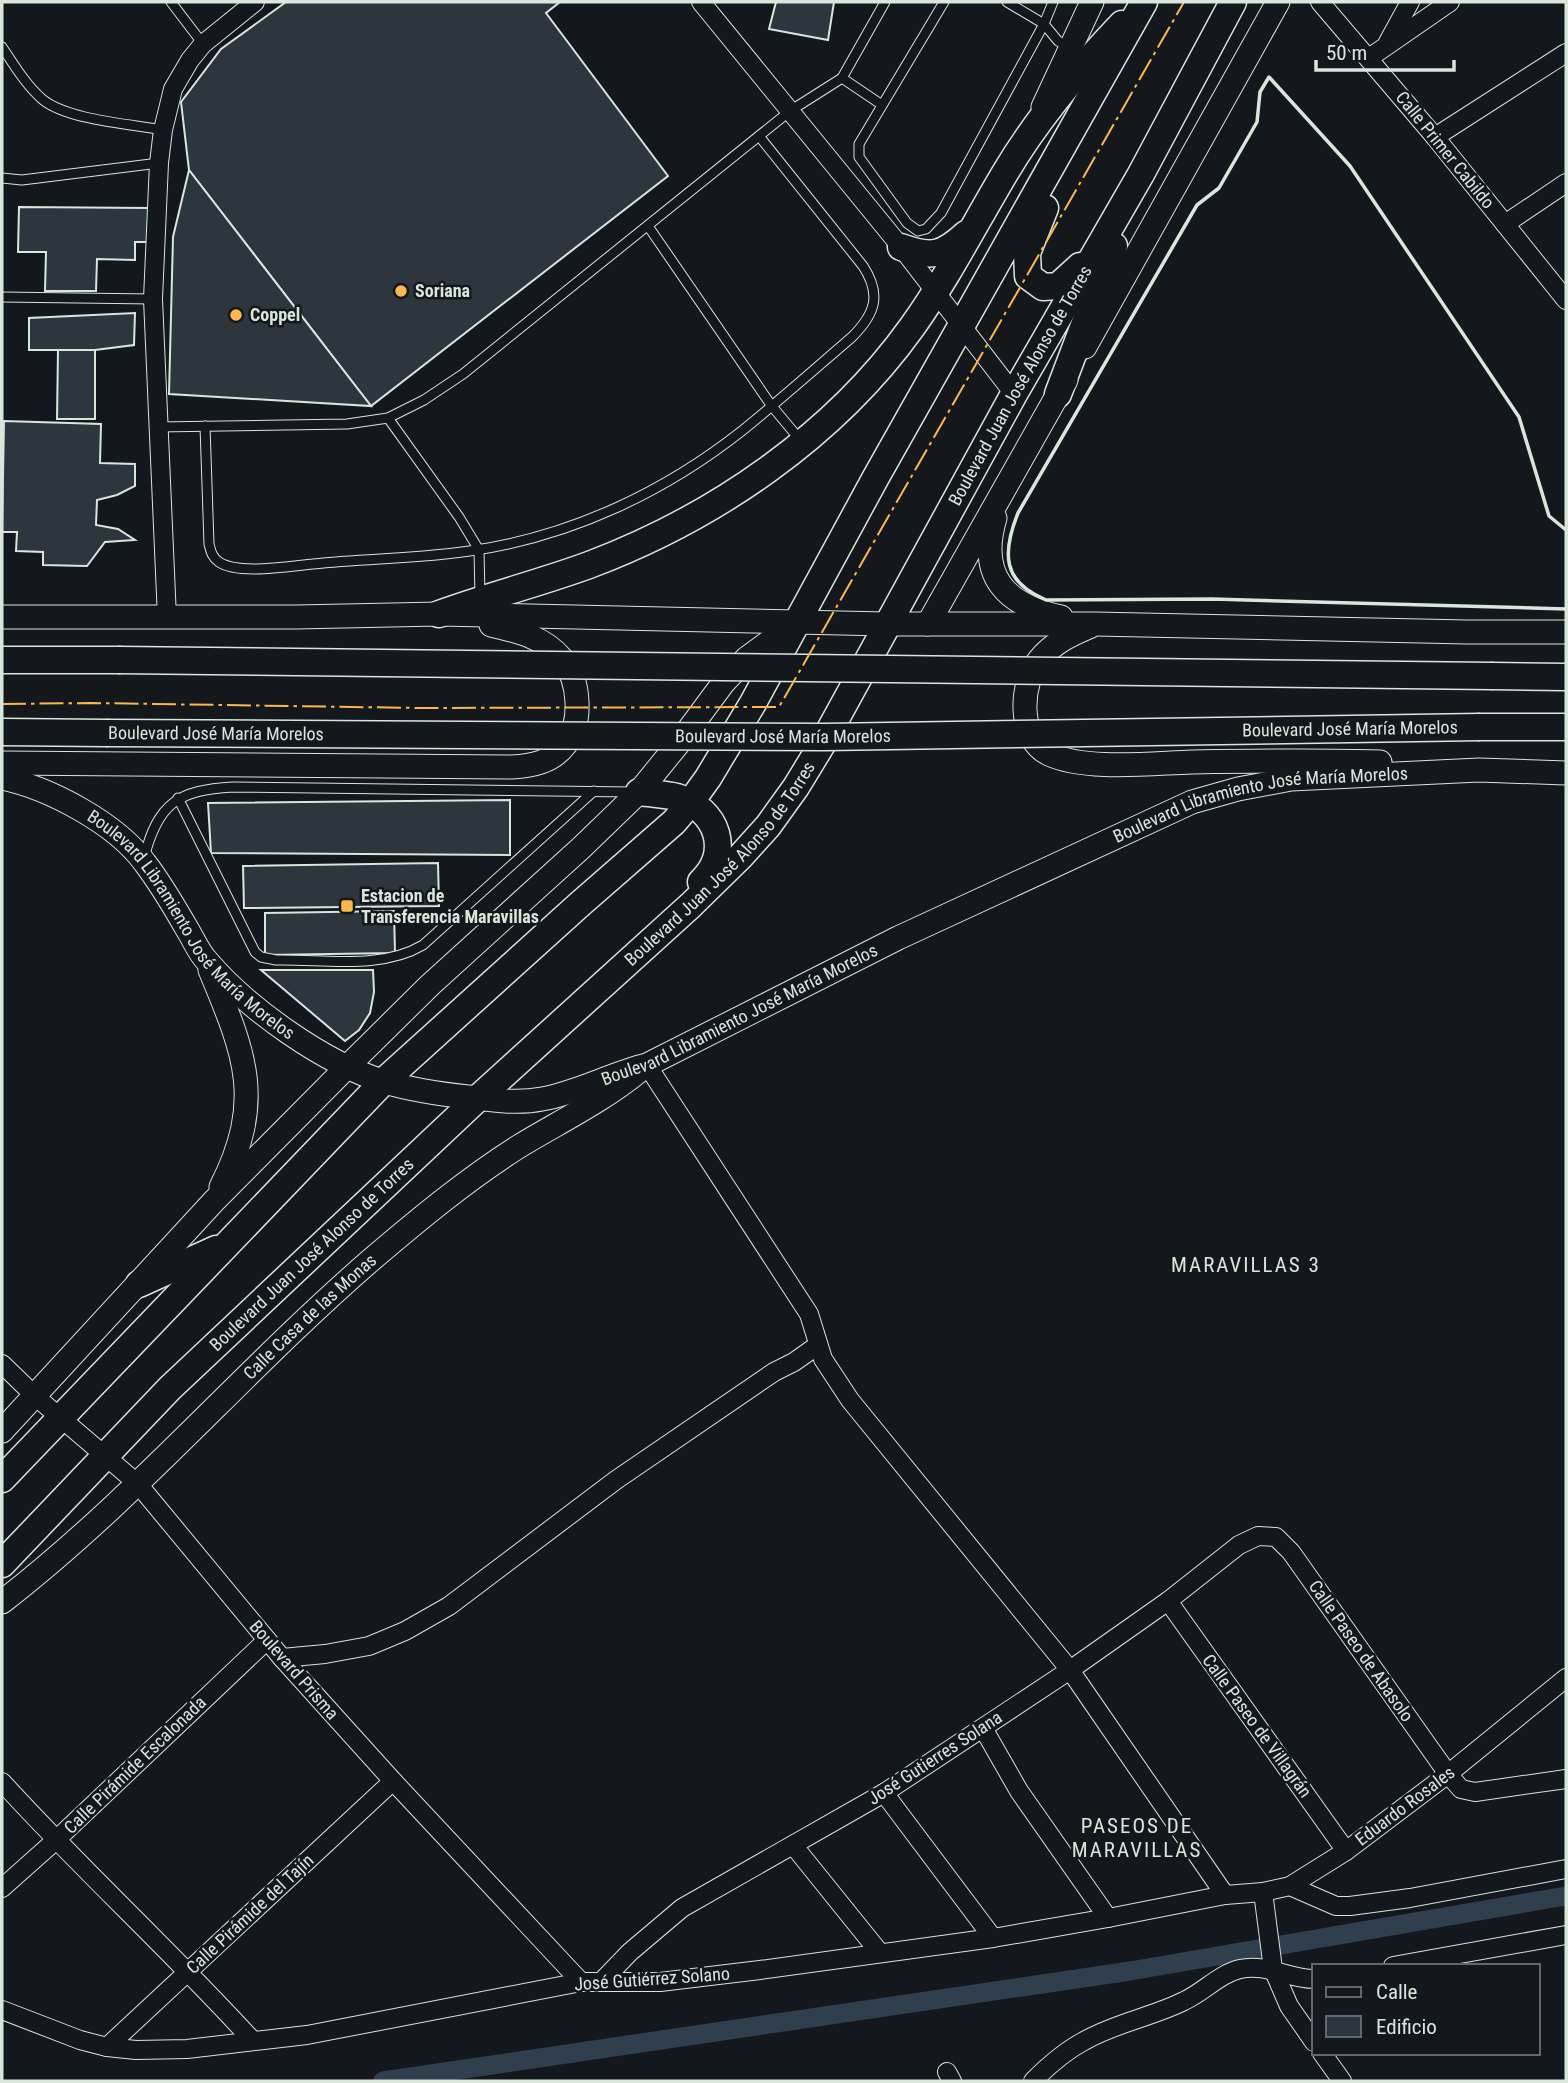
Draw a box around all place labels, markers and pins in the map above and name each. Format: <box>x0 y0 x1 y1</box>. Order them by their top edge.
place label: Soriana <box>415 280 470 301</box>
marker: Soriana <box>393 283 409 299</box>
place label: Coppel <box>250 304 300 325</box>
marker: Coppel <box>228 307 244 323</box>
place label: Estacion de Transferencia Maravillas <box>361 885 539 927</box>
marker: Estacion de Transferencia Maravillas <box>339 898 355 914</box>

